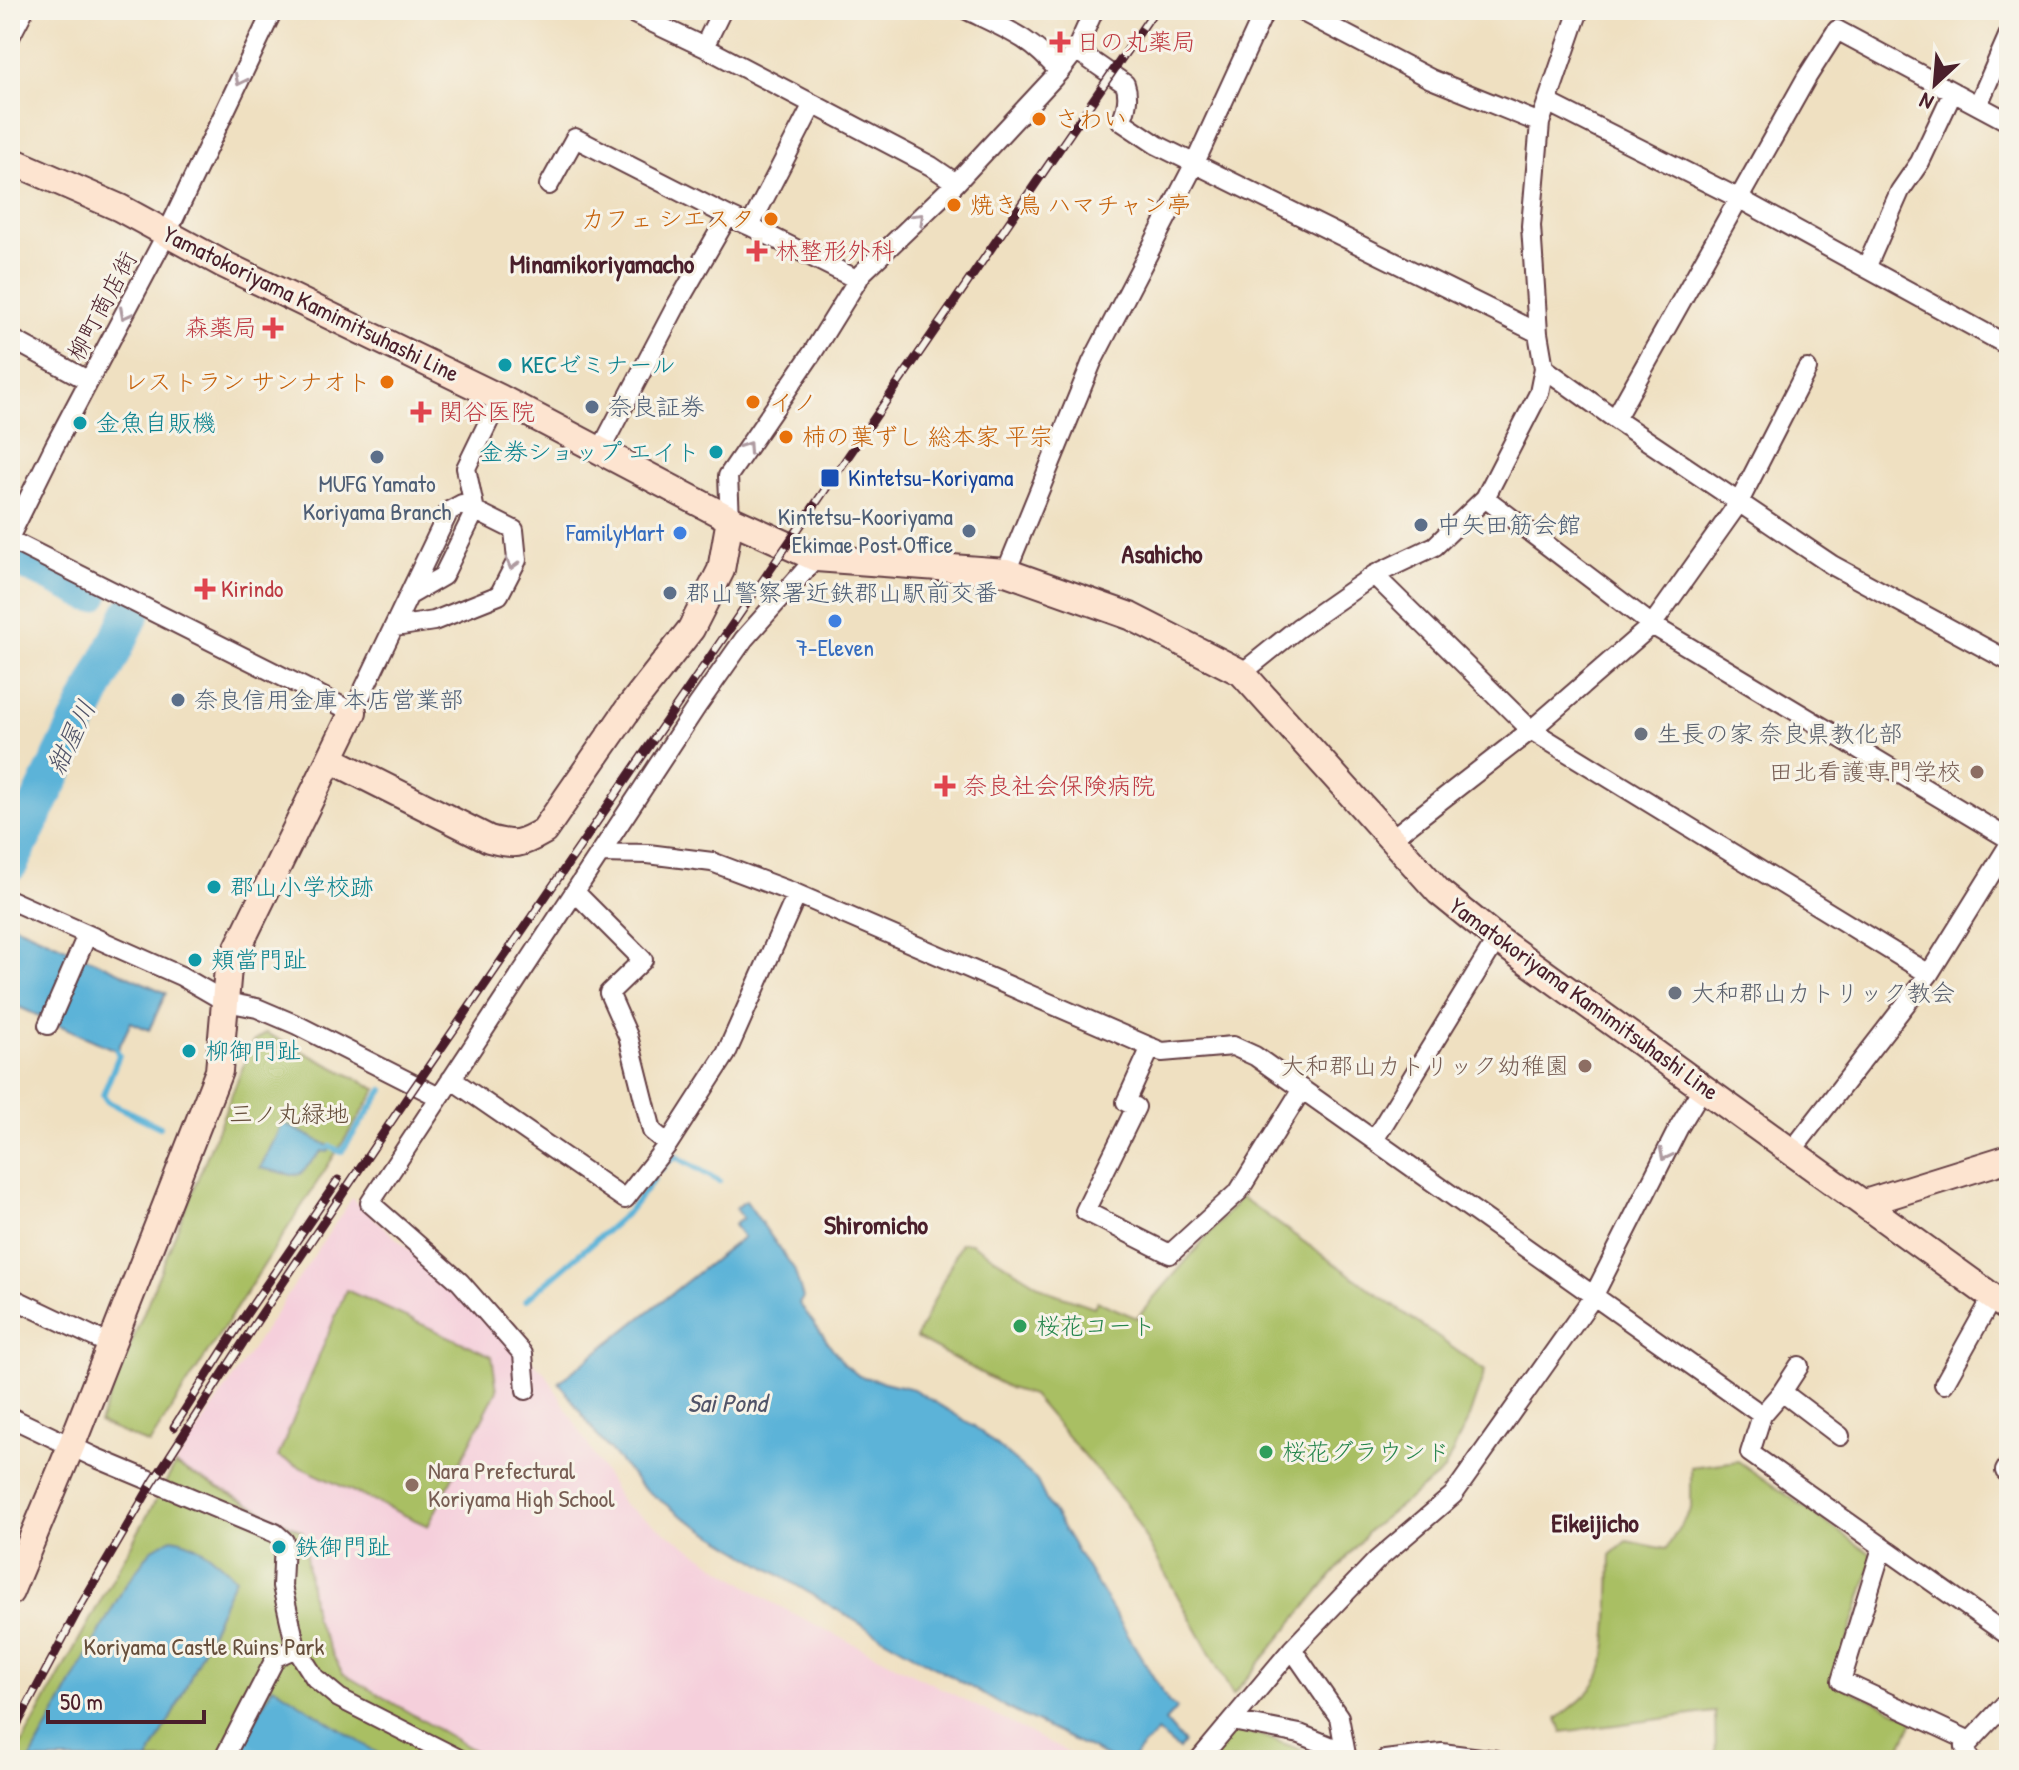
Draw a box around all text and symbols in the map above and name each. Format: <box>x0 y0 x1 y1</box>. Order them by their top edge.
place label: 日の丸薬局 <box>1076 25 1196 57</box>
marker: 日の丸薬局 <box>1051 33 1069 51</box>
north arrow <box>1895 44 1975 124</box>
one-way arrow <box>234 72 250 87</box>
text: N <box>1914 86 1938 118</box>
place label: さわい <box>1055 102 1127 134</box>
marker: さわい <box>1030 110 1048 128</box>
place label: 焼き鳥 ハマチャン亭 <box>970 188 1191 220</box>
marker: 焼き鳥 ハマチャン亭 <box>945 196 963 214</box>
place label: カフェ シエスタ <box>581 202 755 234</box>
marker: カフェ シエスタ <box>762 210 780 228</box>
one-way arrow <box>910 213 924 227</box>
street label: Yamatokoriyama Kamimitsuhashi Line <box>158 217 465 389</box>
place label: 林整形外科 <box>775 234 895 266</box>
marker: 林整形外科 <box>746 240 768 262</box>
street label: 柳町商店街 <box>59 245 143 366</box>
district label: Minamikoriyamacho <box>510 246 695 282</box>
one-way arrow <box>119 305 134 320</box>
place label: 森薬局 <box>185 311 257 343</box>
marker: 森薬局 <box>264 319 282 337</box>
place label: KECゼミナール <box>521 348 675 380</box>
marker: KECゼミナール <box>496 356 514 374</box>
place label: レストラン サンナオト <box>124 365 371 397</box>
marker: レストラン サンナオト <box>378 373 396 391</box>
place label: イノ <box>769 385 817 417</box>
place label: 奈良証券 <box>608 390 704 422</box>
marker: イノ <box>744 393 762 411</box>
place label: 関谷医院 <box>439 395 535 427</box>
marker: 奈良証券 <box>583 398 601 416</box>
marker: 関谷医院 <box>410 401 432 423</box>
place label: 金魚自販機 <box>96 406 216 438</box>
marker: 金魚自販機 <box>71 414 89 432</box>
place label: 柿の葉ずし 総本家 平宗 <box>802 420 1053 452</box>
marker: 柿の葉ずし 総本家 平宗 <box>777 428 795 446</box>
place label: 金券ショップ エイト <box>479 435 700 467</box>
one-way arrow <box>738 442 753 456</box>
marker: 金券ショップ エイト <box>707 443 725 461</box>
marker: MUFG Yamato Koriyama Branch <box>368 448 386 466</box>
place label: Kintetsu-Koriyama <box>848 461 1014 493</box>
place label: MUFG Yamato Koriyama Branch <box>303 467 451 527</box>
marker: Kintetsu-Koriyama <box>819 467 841 489</box>
place label: Kintetsu-Kooriyama Ekimae Post Office <box>778 500 953 560</box>
place label: 中矢田筋会館 <box>1437 508 1581 540</box>
place label: FamilyMart <box>565 516 665 548</box>
marker: 中矢田筋会館 <box>1412 516 1430 534</box>
marker: Kintetsu-Kooriyama Ekimae Post Office <box>960 522 978 540</box>
marker: FamilyMart <box>671 524 689 542</box>
district label: Asahicho <box>1121 536 1203 571</box>
one-way arrow <box>505 557 521 570</box>
place label: Kirindo <box>221 572 284 604</box>
place label: 郡山警察署近鉄郡山駅前交番 <box>686 576 998 608</box>
marker: Kirindo <box>196 580 214 598</box>
marker: 郡山警察署近鉄郡山駅前交番 <box>661 584 679 602</box>
marker: 7-Eleven <box>826 612 844 630</box>
place label: 7-Eleven <box>796 631 874 663</box>
place label: 奈良信用金庫 本店営業部 <box>194 683 464 715</box>
marker: 奈良信用金庫 本店営業部 <box>169 691 187 709</box>
water label: 紺屋川 <box>38 694 103 780</box>
place label: 生長の家 奈良県教化部 <box>1657 717 1903 749</box>
marker: 生長の家 奈良県教化部 <box>1632 725 1650 743</box>
place label: 田北看護専門学校 <box>1769 755 1961 787</box>
marker: 田北看護専門学校 <box>1968 763 1986 781</box>
place label: 奈良社会保険病院 <box>963 769 1155 801</box>
marker: 奈良社会保険病院 <box>934 775 956 797</box>
place label: 郡山小学校跡 <box>230 870 374 902</box>
marker: 郡山小学校跡 <box>205 878 223 896</box>
street label: Yamatokoriyama Kamimitsuhashi Line <box>1443 890 1726 1107</box>
place label: 頬當門趾 <box>211 943 307 975</box>
marker: 頬當門趾 <box>186 951 204 969</box>
place label: 大和郡山カトリック教会 <box>1691 976 1955 1008</box>
marker: 大和郡山カトリック教会 <box>1666 984 1684 1002</box>
place label: 柳御門趾 <box>205 1034 301 1066</box>
marker: 柳御門趾 <box>180 1042 198 1060</box>
place label: 大和郡山カトリック幼稚園 <box>1281 1049 1569 1081</box>
marker: 大和郡山カトリック幼稚園 <box>1576 1057 1594 1075</box>
park label: 三ノ丸緑地 <box>229 1097 349 1129</box>
one-way arrow <box>1659 1146 1675 1161</box>
district label: Shiromicho <box>824 1207 929 1242</box>
place label: 桜花コート <box>1036 1309 1156 1341</box>
marker: 桜花コート <box>1011 1317 1029 1335</box>
water label: Sai Pond <box>688 1385 770 1420</box>
place label: 桜花グラウンド <box>1282 1435 1450 1467</box>
marker: 桜花グラウンド <box>1257 1443 1275 1461</box>
place label: Nara Prefectural Koriyama High School <box>428 1454 615 1514</box>
marker: Nara Prefectural Koriyama High School <box>403 1476 421 1494</box>
district label: Eikeijicho <box>1551 1505 1639 1540</box>
place label: 鉄御門趾 <box>295 1530 391 1562</box>
marker: 鉄御門趾 <box>270 1538 288 1556</box>
park label: Koriyama Castle Ruins Park <box>84 1630 324 1662</box>
scale bar <box>48 1674 204 1724</box>
text: 50 m <box>60 1685 103 1717</box>

